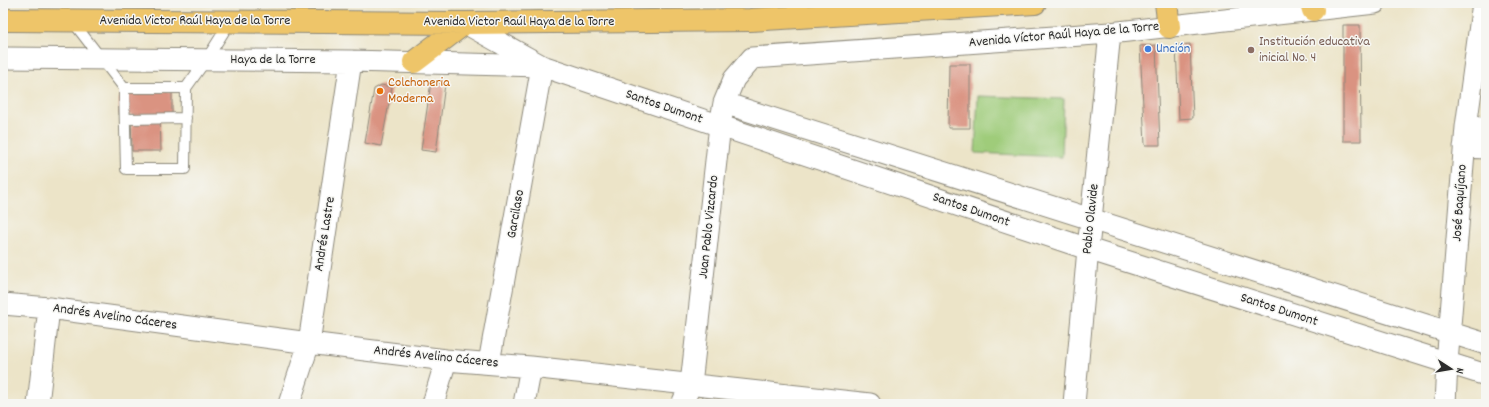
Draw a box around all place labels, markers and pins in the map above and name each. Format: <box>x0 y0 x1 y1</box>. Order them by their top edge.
place label: Institución educativa inicial No. 4 <box>1259 32 1370 68</box>
place label: Unción <box>1156 39 1190 59</box>
marker: Unción <box>1143 44 1153 54</box>
marker: Institución educativa inicial No. 4 <box>1246 45 1256 55</box>
place label: Colchoneria Moderna <box>388 73 450 109</box>
marker: Colchoneria Moderna <box>375 86 385 96</box>

